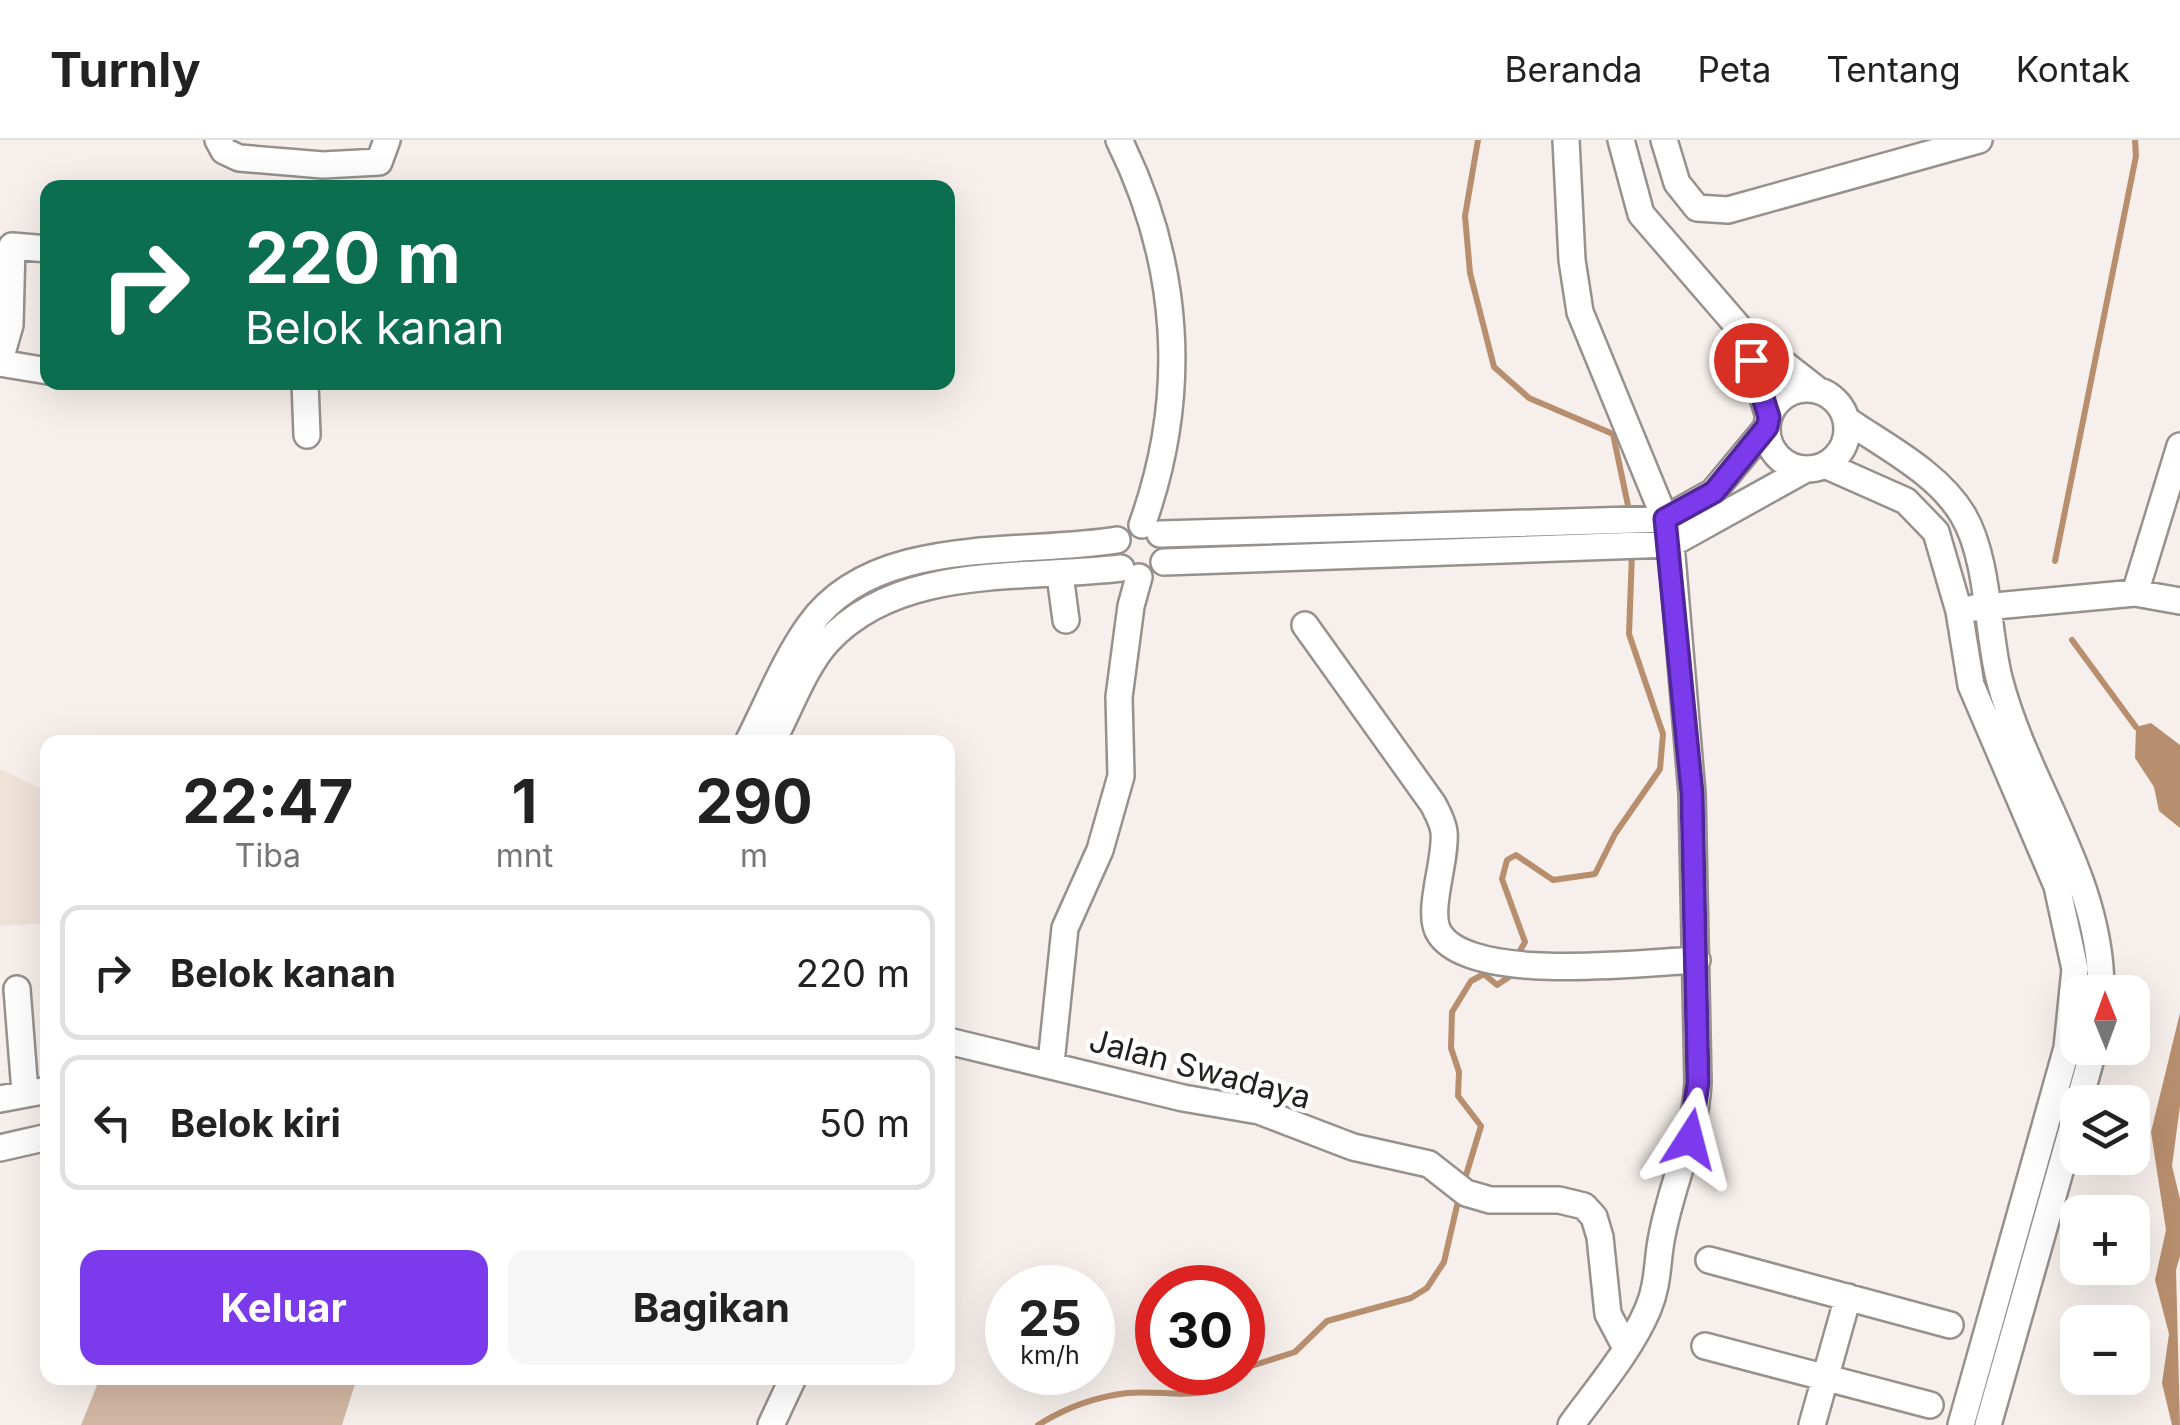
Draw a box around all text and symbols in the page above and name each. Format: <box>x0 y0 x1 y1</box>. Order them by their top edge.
text: Turnly <box>50 40 201 99</box>
text: Beranda <box>1505 48 1642 90</box>
text: Peta <box>1697 48 1771 90</box>
text: Tentang <box>1826 48 1961 90</box>
text: Kontak <box>2016 48 2130 90</box>
text: 220 m <box>245 215 461 300</box>
icon: right <box>80 220 210 350</box>
text: Belok kanan <box>245 300 504 355</box>
pin <box>1709 318 1794 403</box>
icon: arrive <box>1724 333 1779 388</box>
text: 22:47 <box>182 765 353 837</box>
text: 1 <box>511 765 537 837</box>
text: 290 <box>695 765 813 837</box>
text: Tiba <box>235 836 301 875</box>
text: mnt <box>496 836 553 875</box>
text: m <box>740 836 768 875</box>
icon: right <box>85 945 140 1000</box>
text: Belok kanan <box>170 950 396 996</box>
text: 220 m <box>796 950 910 996</box>
north arrow <box>2060 975 2150 1065</box>
map controls <box>2060 975 2150 1395</box>
street label: Jalan Swadaya <box>1085 1020 1315 1117</box>
button: layers <box>2060 1085 2150 1175</box>
position arrow <box>1638 1087 1742 1191</box>
icon: left <box>85 1095 140 1150</box>
text: Belok kiri <box>170 1100 341 1146</box>
text: 50 m <box>819 1100 910 1146</box>
button: + <box>2060 1195 2150 1285</box>
button: Keluar <box>80 1250 488 1365</box>
button: Bagikan <box>508 1250 915 1365</box>
speed limit sign: 30 <box>1135 1265 1265 1395</box>
text: 25 <box>1018 1288 1082 1348</box>
button: − <box>2060 1305 2150 1395</box>
text: km/h <box>1020 1340 1080 1370</box>

